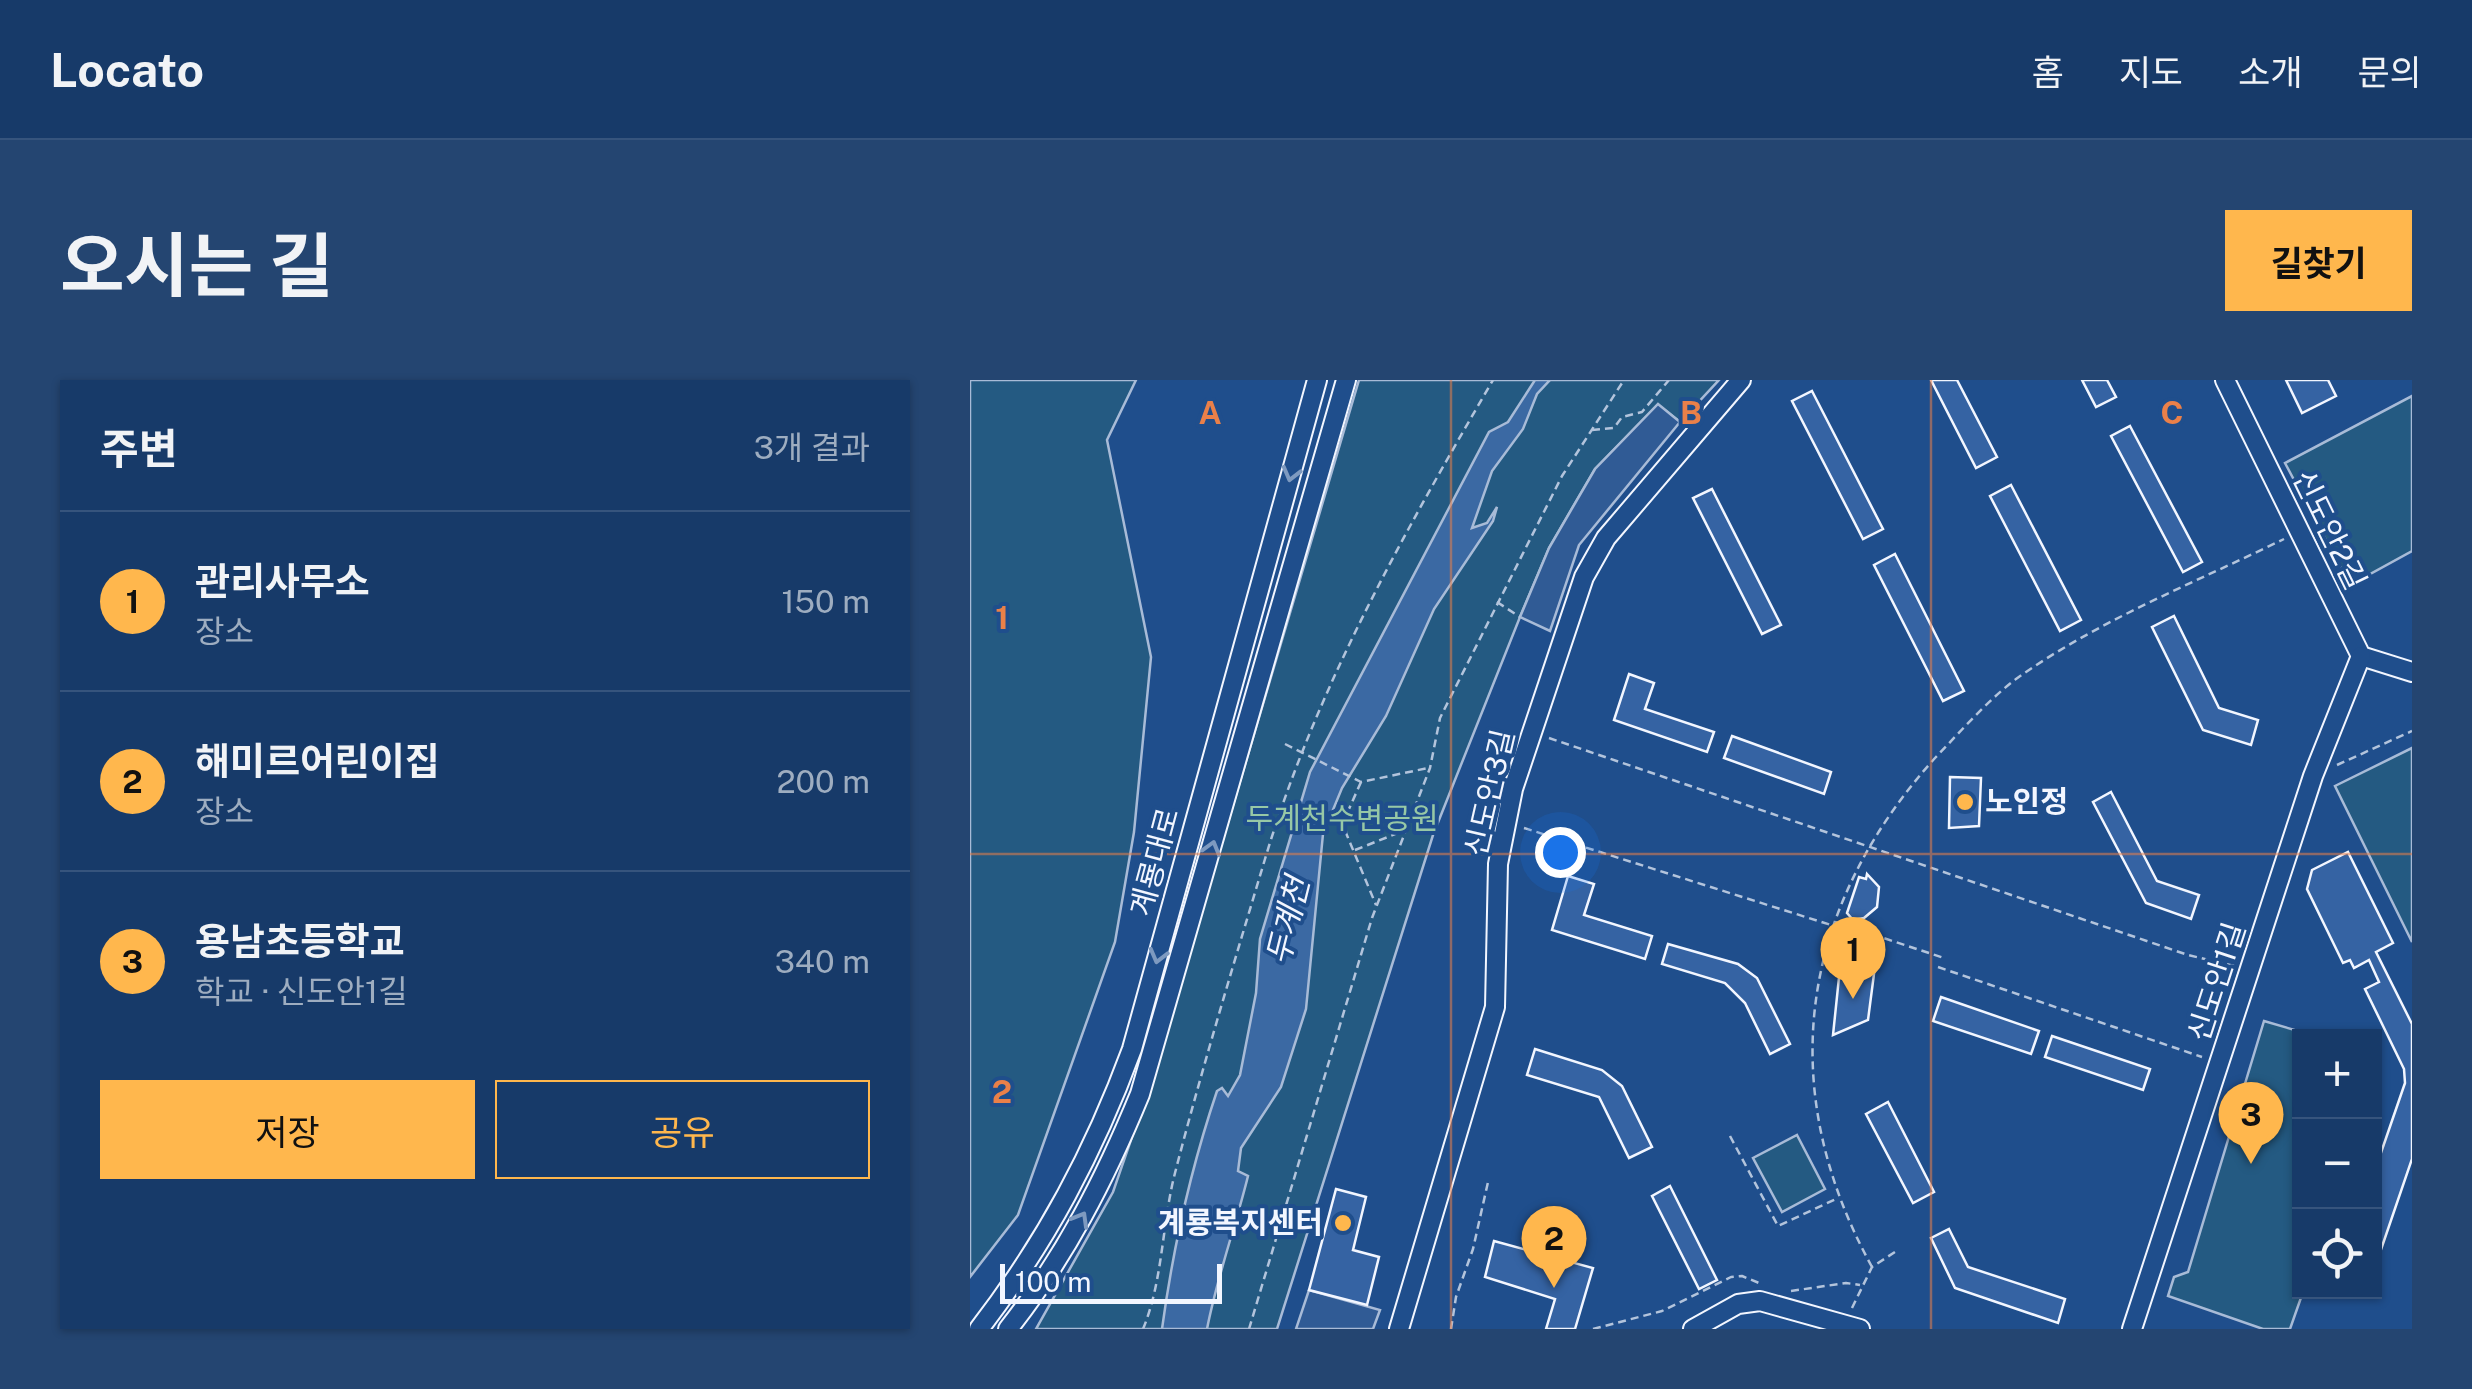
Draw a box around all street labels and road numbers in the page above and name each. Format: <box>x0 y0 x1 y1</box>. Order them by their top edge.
street label: 신도안2길 <box>2286 464 2374 595</box>
street label: 신도안3길 <box>1457 726 1521 860</box>
street label: 계룡대로 <box>1122 804 1186 920</box>
street label: 신도안1길 <box>2180 918 2252 1046</box>

